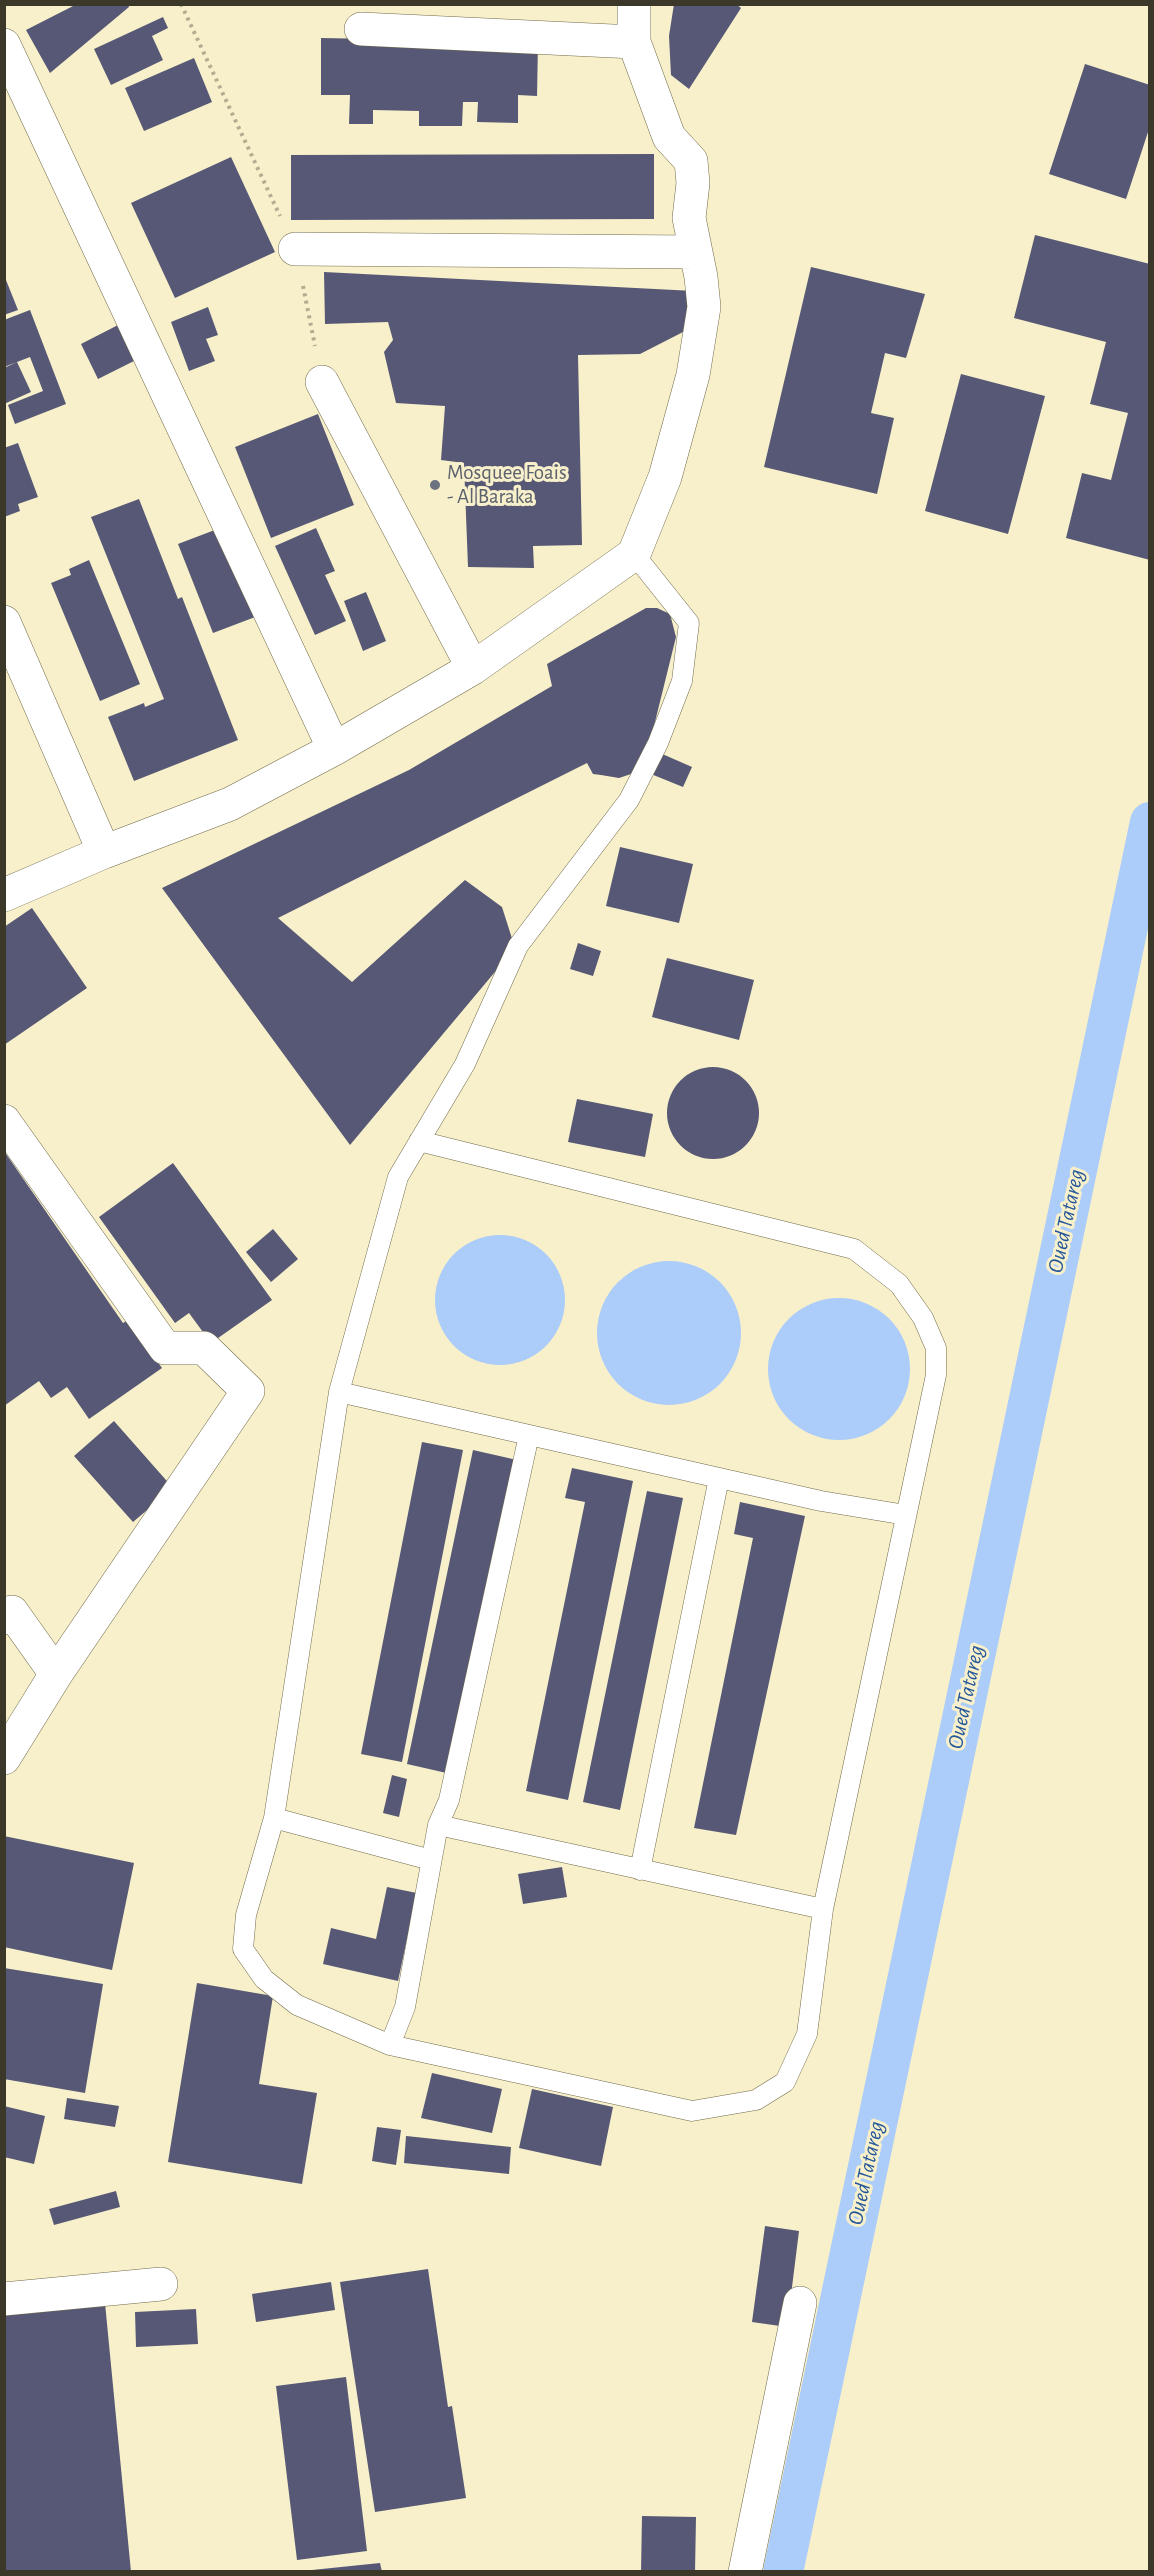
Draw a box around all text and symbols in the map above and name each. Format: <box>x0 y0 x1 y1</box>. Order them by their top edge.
place label: Mosquee Foais - Al Baraka <box>447 460 567 510</box>
marker: Mosquee Foais - Al Baraka <box>428 478 442 492</box>
water label: Oued Tatareg <box>1042 1167 1090 1275</box>
water label: Oued Tatareg <box>942 1643 990 1751</box>
water label: Oued Tatareg <box>842 2119 890 2227</box>

